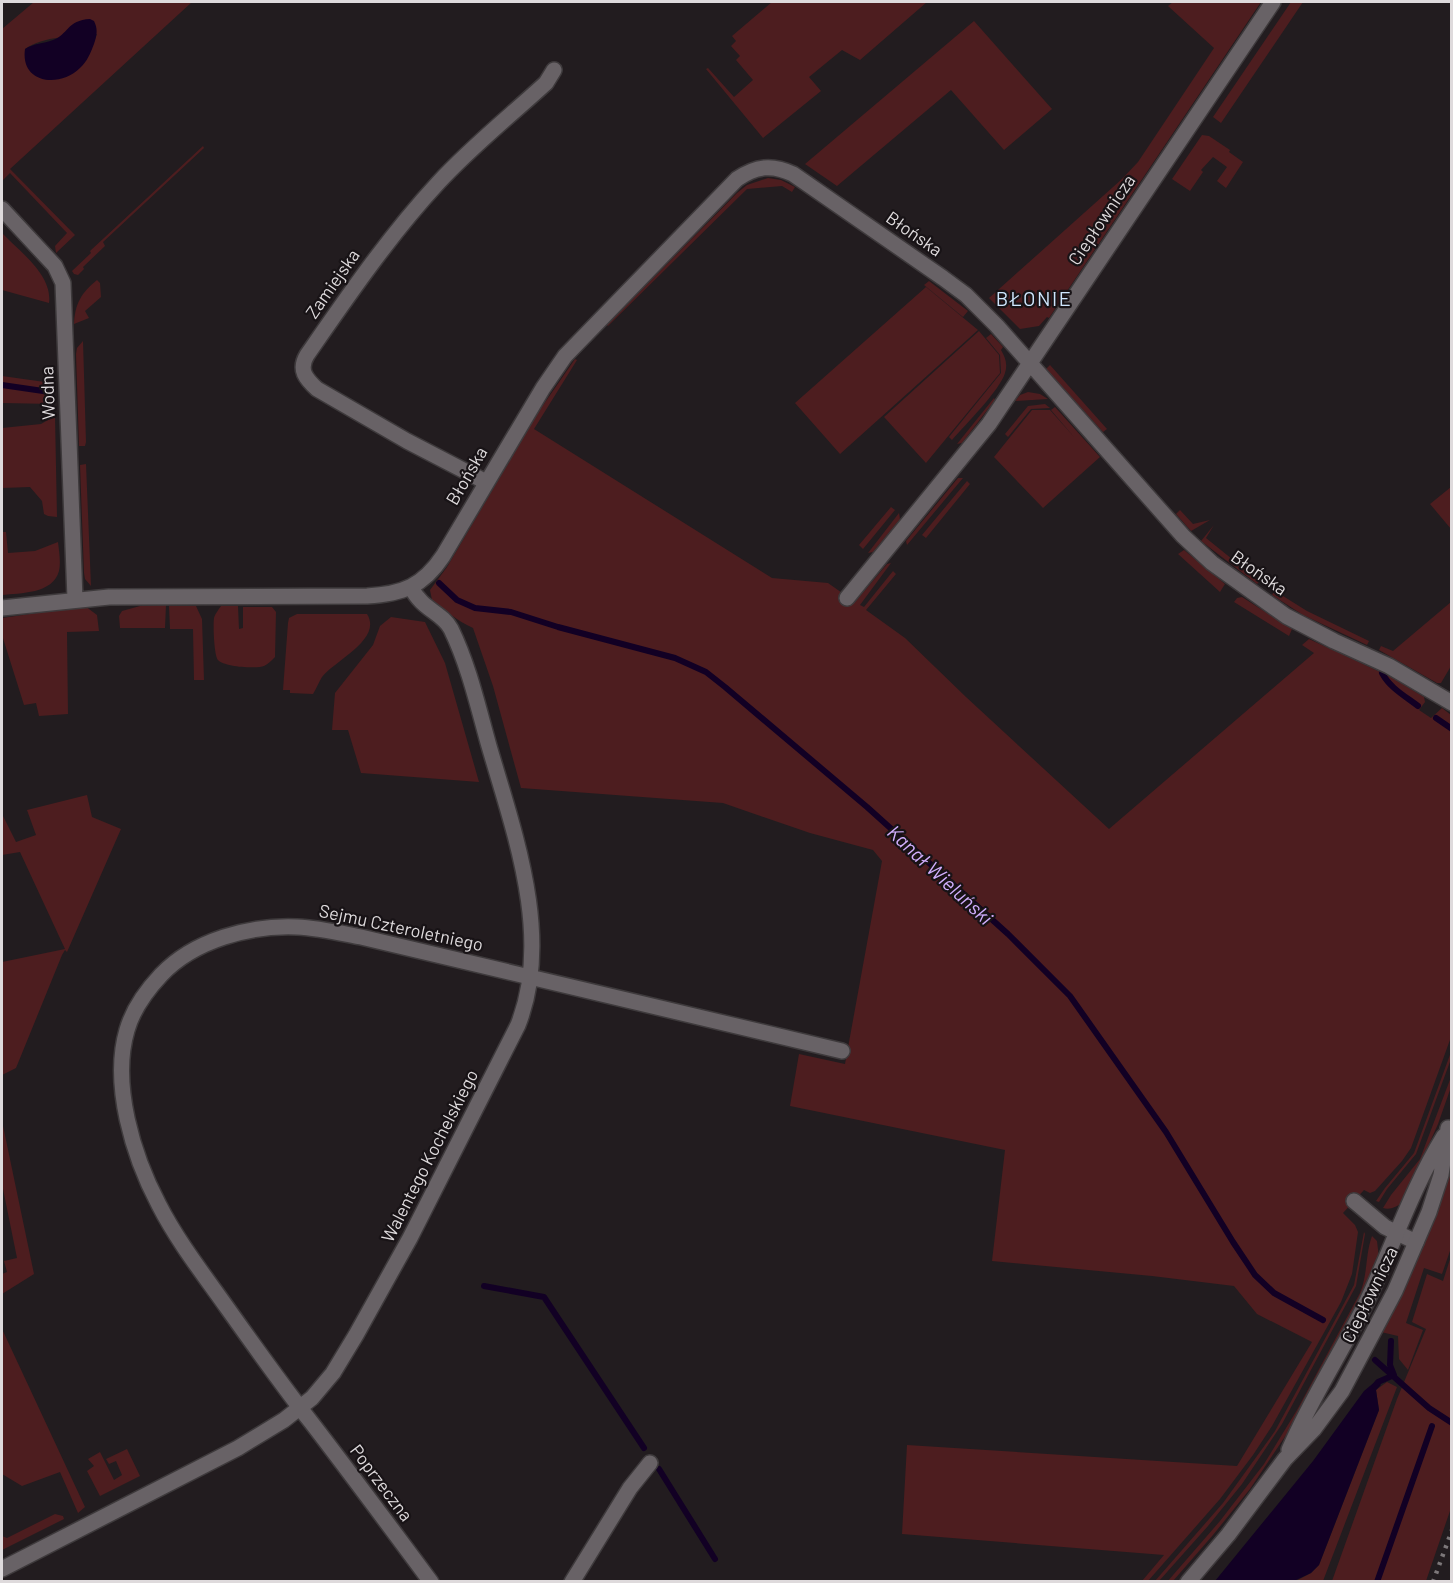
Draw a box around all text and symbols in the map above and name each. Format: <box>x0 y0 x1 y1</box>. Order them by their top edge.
street label: Ciepłownicza <box>1063 170 1140 269</box>
street label: Błońska <box>882 206 947 260</box>
street label: Zamiejska <box>300 245 364 322</box>
district label: BŁONIE <box>996 286 1072 310</box>
street label: Wodna <box>35 366 59 420</box>
street label: Błońska <box>441 442 492 509</box>
street label: Błońska <box>1227 545 1292 599</box>
water label: Kanał Wieluński <box>883 819 998 929</box>
street label: Sejmu Czteroletniego <box>317 899 485 955</box>
street label: Walentego Kochelskiego <box>376 1065 482 1246</box>
street label: Ciepłownicza <box>1336 1243 1402 1346</box>
street label: Poprzeczna <box>346 1440 418 1525</box>

